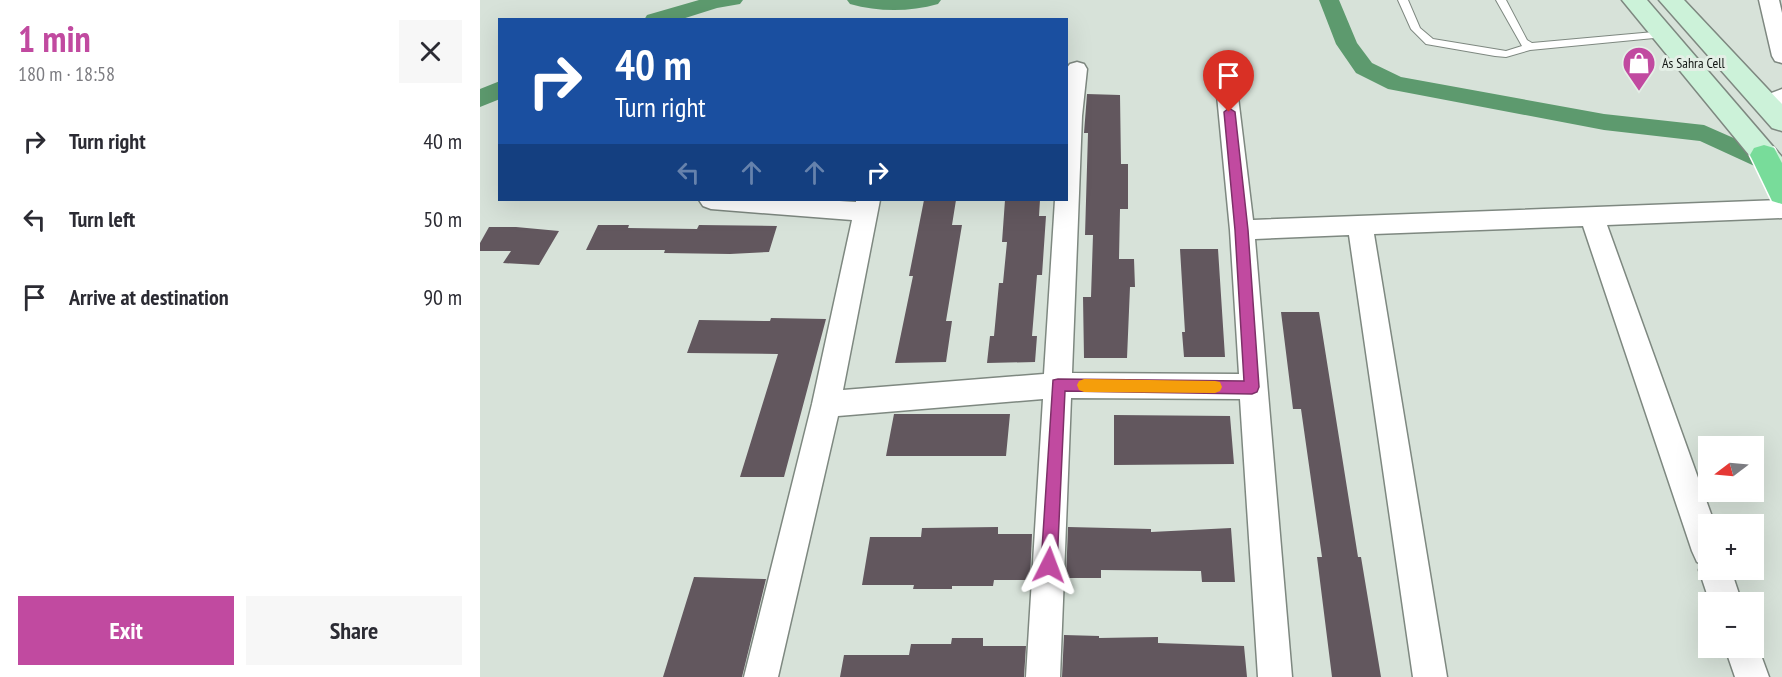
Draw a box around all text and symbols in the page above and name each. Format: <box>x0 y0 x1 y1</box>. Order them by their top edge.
text: 1 min <box>18 15 91 62</box>
button: close <box>399 20 462 83</box>
text: 40 m <box>615 37 692 92</box>
icon: right <box>516 42 594 120</box>
shop icon: As Sahra Cell <box>1621 45 1657 92</box>
pin <box>1203 50 1254 112</box>
place label: As Sahra Cell <box>1662 54 1726 72</box>
icon: arrive <box>1212 59 1245 92</box>
text: 180 m · 18:58 <box>18 61 115 87</box>
text: Turn right <box>615 90 706 124</box>
icon: right <box>18 125 51 158</box>
text: Turn right <box>69 127 146 155</box>
text: 40 m <box>423 127 462 155</box>
icon: left <box>672 156 705 189</box>
icon: ahead <box>735 156 768 189</box>
icon: ahead <box>798 156 831 189</box>
icon: right <box>861 156 894 189</box>
icon: left <box>18 203 51 236</box>
text: Turn left <box>69 205 135 233</box>
text: 50 m <box>423 205 462 233</box>
icon: arrive <box>18 281 51 314</box>
text: Arrive at destination <box>69 283 229 311</box>
text: 90 m <box>423 283 462 311</box>
north arrow <box>1698 436 1764 502</box>
map controls <box>1698 436 1764 658</box>
button: + <box>1698 514 1764 580</box>
position arrow <box>1017 533 1081 597</box>
button: − <box>1698 592 1764 658</box>
button: Exit <box>18 596 234 665</box>
button: Share <box>246 596 462 665</box>

